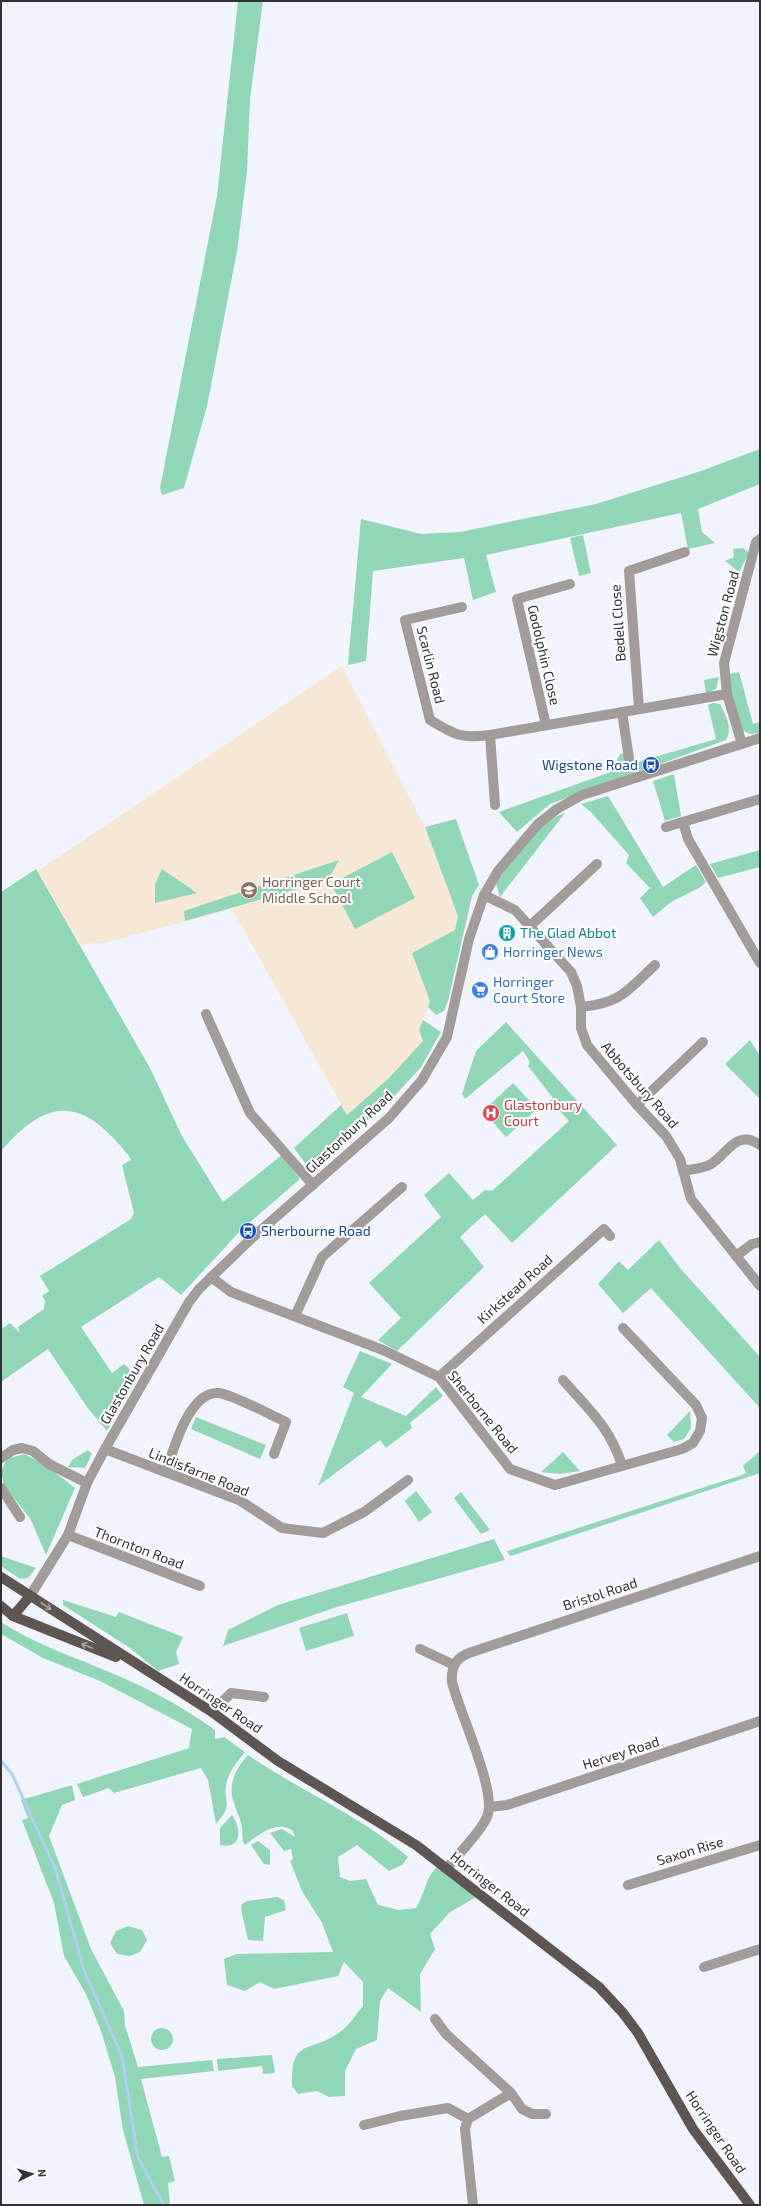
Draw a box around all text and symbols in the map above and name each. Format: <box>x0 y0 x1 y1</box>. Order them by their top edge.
street label: Wigston Road <box>703 569 742 659</box>
street label: Bedell Close <box>606 584 629 662</box>
street label: Godolphin Close <box>525 603 564 707</box>
street label: Scarlin Road <box>414 624 449 705</box>
bus stop icon: Wigstone Road <box>641 755 661 775</box>
place label: Wigstone Road <box>542 756 638 773</box>
place label: Horringer Court Middle School <box>262 873 361 906</box>
school or university icon: Horringer Court Middle School <box>239 880 259 900</box>
building icon: The Glad Abbot <box>497 923 517 943</box>
place label: The Glad Abbot <box>520 924 616 941</box>
shop icon: Horringer News <box>480 942 500 962</box>
place label: Horringer News <box>503 943 603 960</box>
place label: Horringer Court Store <box>493 973 565 1006</box>
supermarket icon: Horringer Court Store <box>470 980 490 1000</box>
street label: Abbotsbury Road <box>598 1038 683 1131</box>
street label: Glastonbury Road <box>301 1087 396 1176</box>
place label: Glastonbury Court <box>504 1096 583 1129</box>
hospital icon: Glastonbury Court <box>481 1103 501 1123</box>
bus stop icon: Sherbourne Road <box>238 1221 258 1241</box>
place label: Sherbourne Road <box>261 1222 371 1239</box>
street label: Kirkstead Road <box>473 1250 556 1327</box>
street label: Glastonbury Road <box>96 1320 167 1427</box>
street label: Sherborne Road <box>445 1367 522 1457</box>
street label: Lindisfarne Road <box>146 1444 252 1499</box>
street label: Thornton Road <box>92 1523 186 1572</box>
street label: Bristol Road <box>560 1573 639 1614</box>
one-way arrow <box>40 1602 51 1610</box>
one-way arrow <box>82 1641 94 1649</box>
street label: Horringer Road <box>177 1669 266 1737</box>
street label: Hervey Road <box>580 1732 661 1773</box>
street label: Saxon Rise <box>654 1832 725 1869</box>
street label: Horringer Road <box>447 1847 533 1920</box>
street label: Horringer Road <box>682 2087 750 2176</box>
north arrow <box>12 2154 52 2194</box>
text: N <box>36 2169 49 2178</box>

